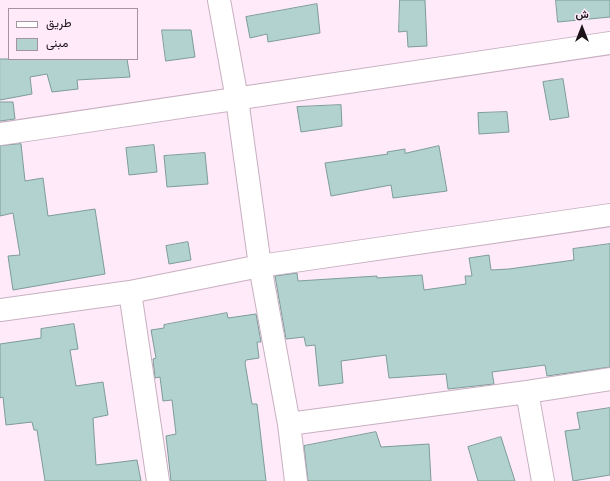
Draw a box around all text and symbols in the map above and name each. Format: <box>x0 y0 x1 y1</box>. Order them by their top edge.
text: ش <box>575 7 589 24</box>
legend <box>8 8 138 60</box>
north arrow <box>562 8 602 48</box>
text: طريق <box>46 15 71 33</box>
text: مبنى <box>46 35 68 53</box>

